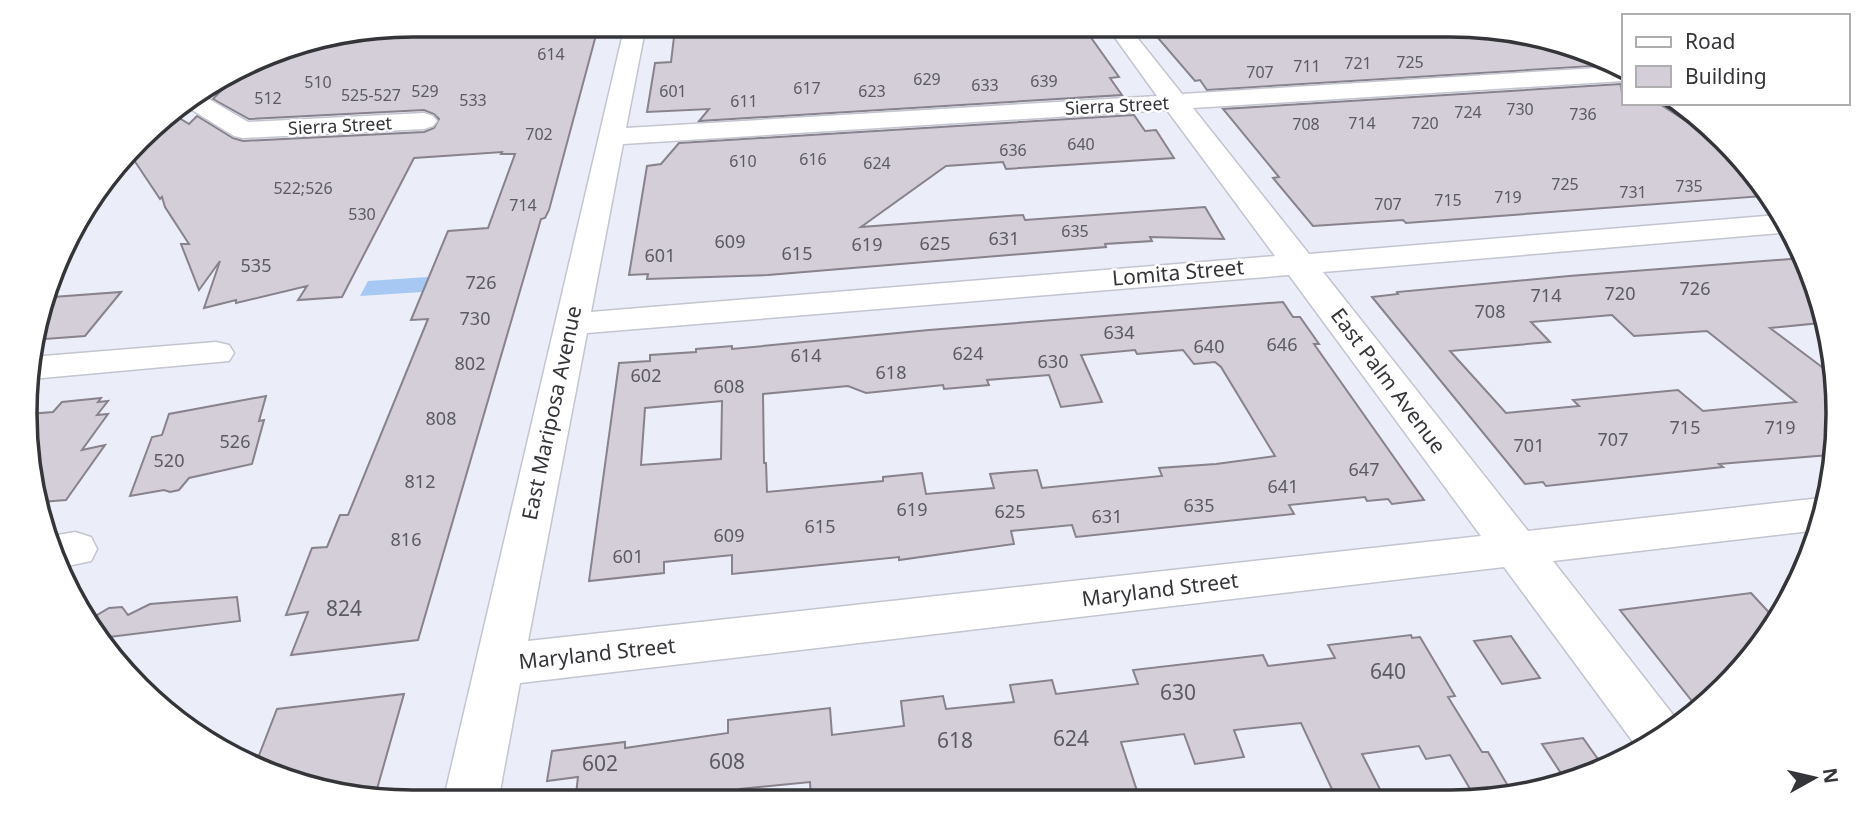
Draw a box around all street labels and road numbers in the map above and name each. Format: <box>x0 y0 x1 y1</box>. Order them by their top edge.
street label: Sierra Street <box>1064 90 1170 120</box>
street label: Sierra Street <box>287 110 393 140</box>
street label: Lomita Street <box>1111 252 1245 292</box>
street label: East Palm Avenue <box>1325 302 1453 459</box>
street label: East Mariposa Avenue <box>515 303 587 522</box>
street label: Maryland Street <box>1080 565 1240 612</box>
street label: Maryland Street <box>517 631 677 675</box>

